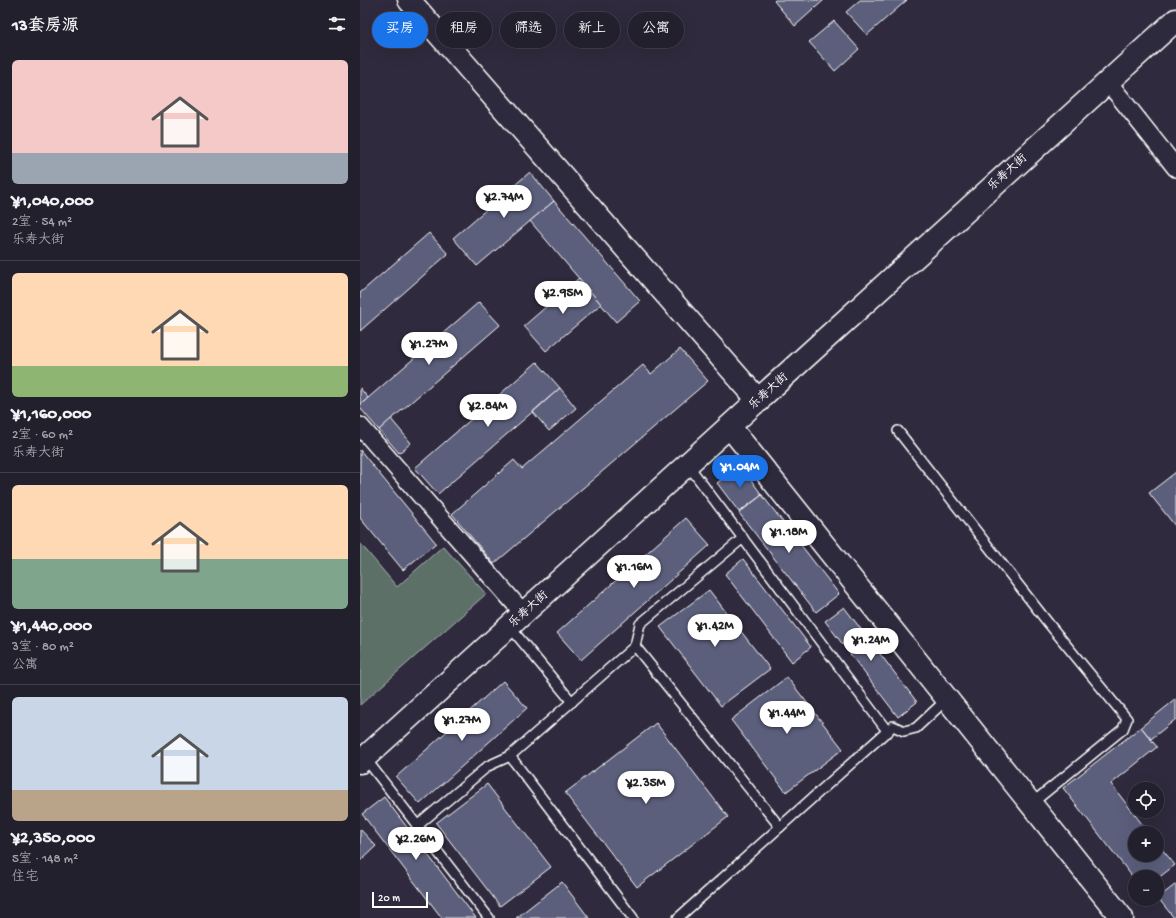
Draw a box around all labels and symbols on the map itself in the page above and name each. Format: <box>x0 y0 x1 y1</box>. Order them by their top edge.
street label: 乐寿大街 <box>985 151 1031 194</box>
pin: ¥2.74M <box>471 185 537 219</box>
pin: ¥2.95M <box>530 281 596 315</box>
pin: ¥1.27M <box>396 332 462 366</box>
street label: 乐寿大街 <box>746 370 792 413</box>
pin: ¥2.84M <box>455 394 521 428</box>
pin: ¥1.04M <box>707 455 773 489</box>
pin: ¥1.18M <box>756 520 822 554</box>
pin: ¥1.16M <box>601 555 667 589</box>
street label: 乐寿大街 <box>506 588 552 631</box>
pin: ¥1.42M <box>682 614 748 648</box>
pin: ¥1.24M <box>838 628 904 662</box>
pin: ¥1.44M <box>754 701 820 735</box>
pin: ¥1.27M <box>429 708 495 742</box>
pin: ¥2.35M <box>613 771 679 805</box>
pin: ¥2.26M <box>383 827 449 861</box>
scale bar <box>372 890 428 909</box>

